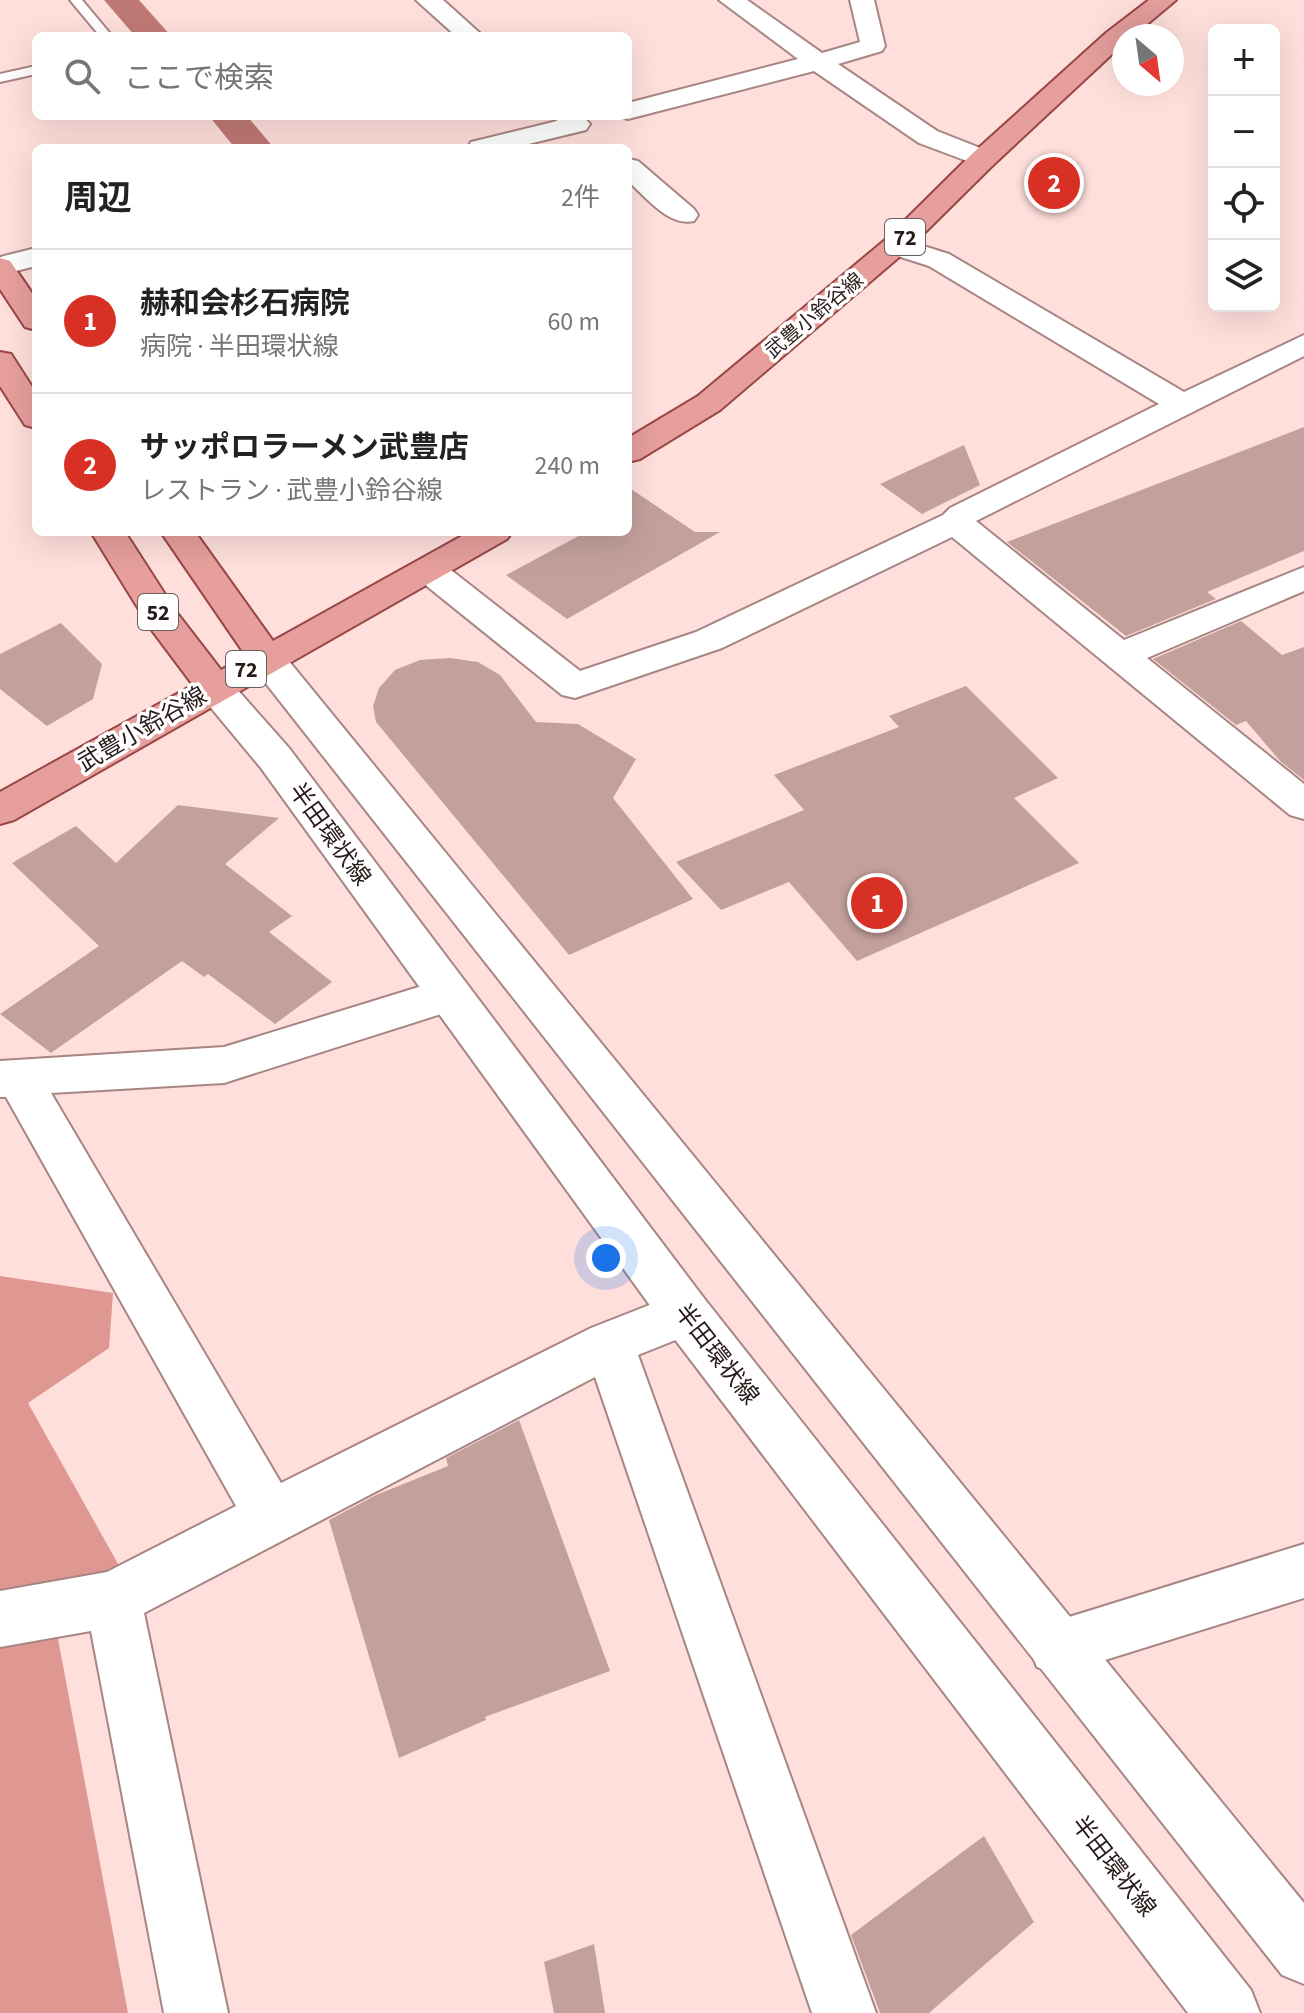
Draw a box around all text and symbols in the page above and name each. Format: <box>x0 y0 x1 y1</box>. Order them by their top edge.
north arrow <box>1112 24 1184 96</box>
map controls <box>1208 24 1280 312</box>
button: + <box>1208 24 1280 96</box>
search box <box>32 32 632 120</box>
icon: search <box>60 54 104 98</box>
text: ここで検索 <box>124 57 274 100</box>
button: − <box>1208 96 1280 168</box>
pin: 2 <box>1028 153 1080 213</box>
button: locate <box>1208 168 1280 240</box>
text: 周辺 <box>64 174 132 223</box>
text: 2件 <box>561 179 600 216</box>
road number: 72 <box>885 219 925 255</box>
button: layers <box>1208 240 1280 312</box>
street label: 武豊小鈴谷線 <box>760 266 870 365</box>
text: 赫和会杉石病院 <box>140 282 350 325</box>
text: 1 <box>83 303 97 340</box>
text: 60 m <box>547 303 600 340</box>
text: 病院 · 半田環状線 <box>140 328 339 365</box>
text: サッポロラーメン武豊店 <box>140 426 469 469</box>
text: 2 <box>83 447 97 484</box>
text: 240 m <box>534 447 600 484</box>
text: レストラン · 武豊小鈴谷線 <box>140 472 443 509</box>
road number: 52 <box>138 594 178 630</box>
road number: 72 <box>226 651 266 687</box>
street label: 武豊小鈴谷線 <box>71 678 213 781</box>
street label: 半田環状線 <box>280 775 379 893</box>
pin: 1 <box>851 873 903 933</box>
your location <box>586 1238 626 1278</box>
street label: 半田環状線 <box>666 1296 767 1412</box>
street label: 半田環状線 <box>1063 1808 1164 1924</box>

